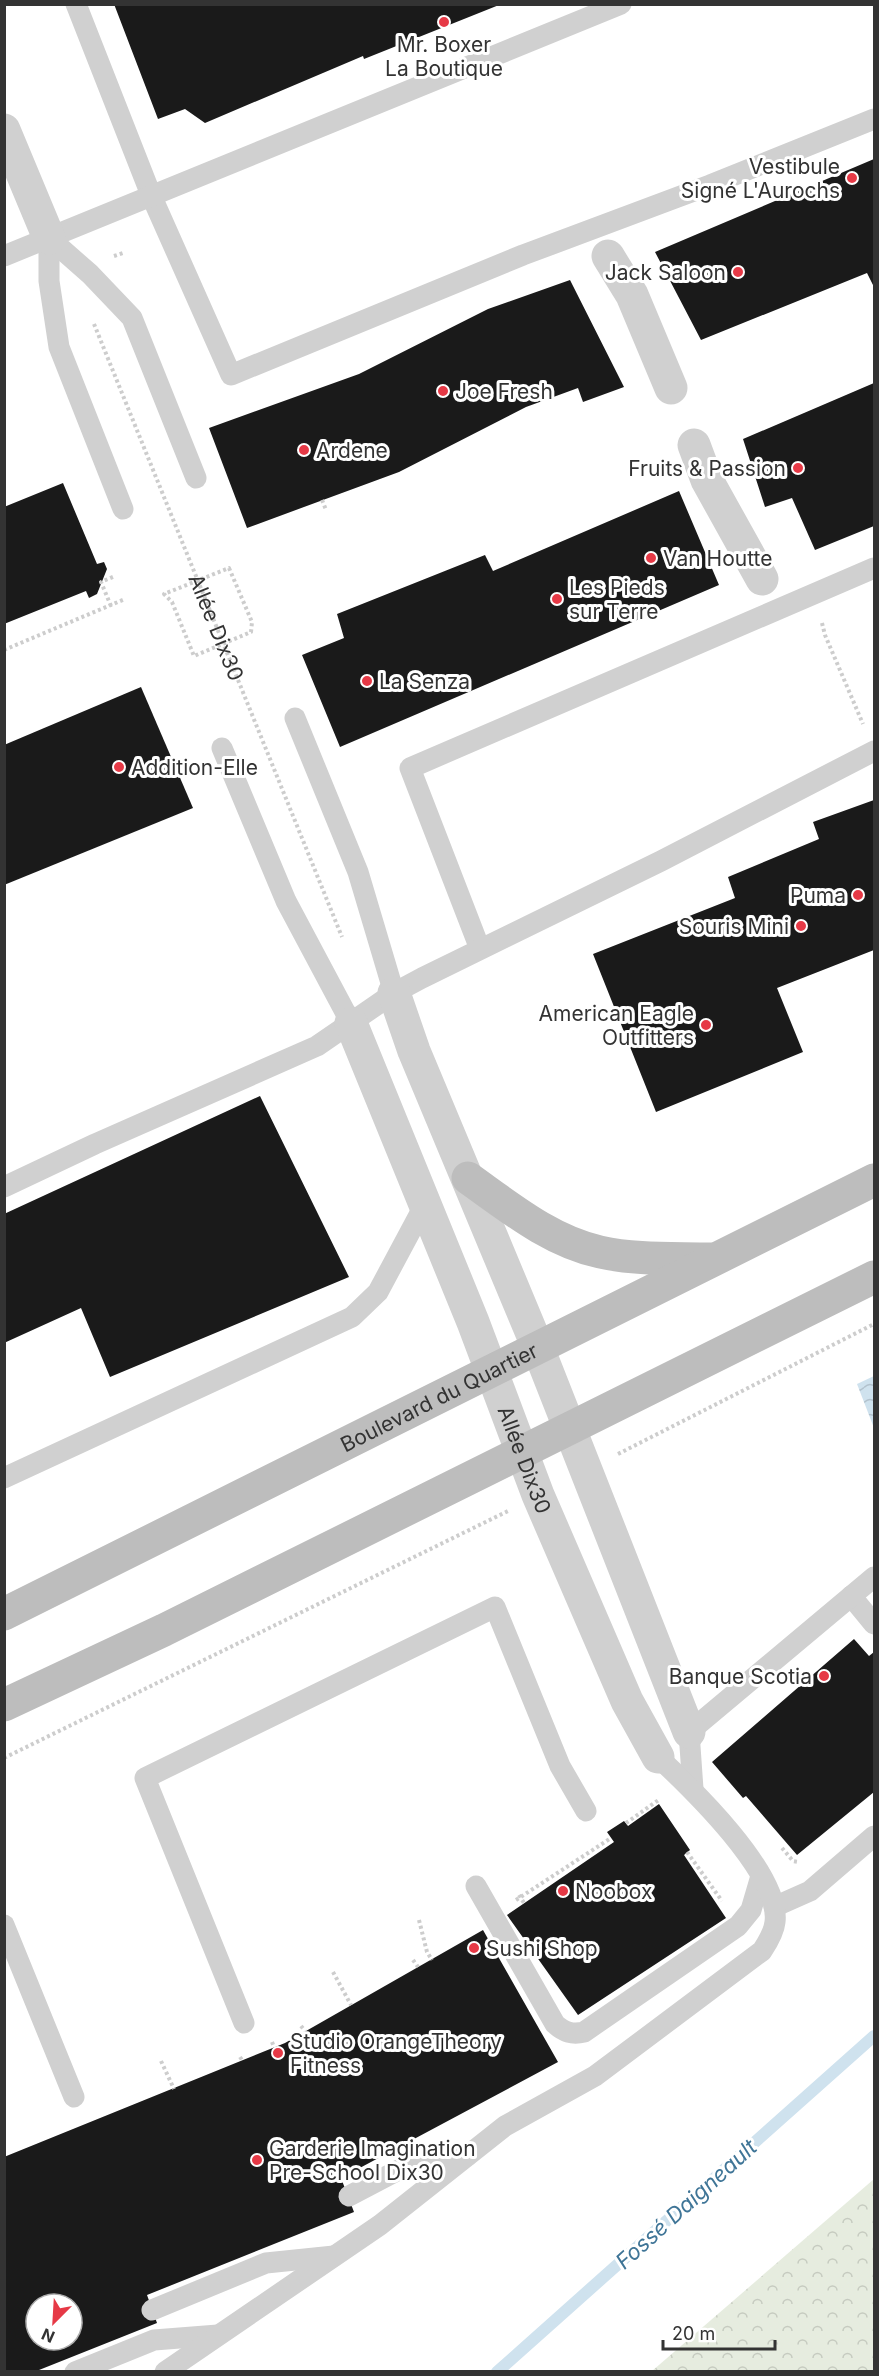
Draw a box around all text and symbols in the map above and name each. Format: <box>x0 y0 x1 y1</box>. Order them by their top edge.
marker: Mr. Boxer La Boutique <box>437 15 451 29</box>
place label: Mr. Boxer La Boutique <box>385 32 503 81</box>
place label: Vestibule Signé L'Aurochs <box>681 154 840 203</box>
marker: Vestibule Signé L'Aurochs <box>845 171 859 185</box>
place label: Jack Saloon <box>605 260 726 285</box>
marker: Jack Saloon <box>731 265 745 279</box>
place label: Joe Fresh <box>455 379 553 404</box>
marker: Joe Fresh <box>436 384 450 398</box>
place label: Ardene <box>316 438 388 463</box>
marker: Ardene <box>297 443 311 457</box>
place label: Fruits & Passion <box>628 456 786 481</box>
marker: Fruits & Passion <box>791 461 805 475</box>
place label: Van Houtte <box>663 546 772 571</box>
marker: Van Houtte <box>644 551 658 565</box>
street label: Allée Dix30 <box>184 570 249 684</box>
place label: Les Pieds sur Terre <box>569 575 665 624</box>
marker: Les Pieds sur Terre <box>550 592 564 606</box>
place label: La Senza <box>379 669 470 694</box>
marker: La Senza <box>360 674 374 688</box>
place label: Addition-Elle <box>131 755 258 780</box>
marker: Addition-Elle <box>112 760 126 774</box>
place label: Puma <box>790 883 846 908</box>
marker: Puma <box>851 888 865 902</box>
place label: Souris Mini <box>679 914 789 939</box>
marker: Souris Mini <box>794 919 808 933</box>
place label: American Eagle Outfitters <box>539 1001 694 1050</box>
marker: American Eagle Outfitters <box>699 1018 713 1032</box>
street label: Boulevard du Quartier <box>336 1337 542 1457</box>
street label: Allée Dix30 <box>493 1402 557 1517</box>
place label: Banque Scotia <box>669 1664 812 1689</box>
marker: Banque Scotia <box>817 1669 831 1683</box>
place label: Noobox <box>575 1879 652 1904</box>
marker: Noobox <box>556 1884 570 1898</box>
place label: Sushi Shop <box>486 1936 598 1961</box>
marker: Sushi Shop <box>467 1941 481 1955</box>
place label: Studio OrangeTheory Fitness <box>290 2029 502 2078</box>
marker: Studio OrangeTheory Fitness <box>271 2046 285 2060</box>
water label: Fossé Daigneault <box>610 2133 762 2274</box>
place label: Garderie Imagination Pre-School Dix30 <box>269 2136 476 2185</box>
marker: Garderie Imagination Pre-School Dix30 <box>250 2153 264 2167</box>
north arrow <box>24 2292 84 2352</box>
scale bar <box>663 2313 776 2351</box>
text: 20 m <box>672 2323 715 2344</box>
text: N <box>38 2324 58 2347</box>

